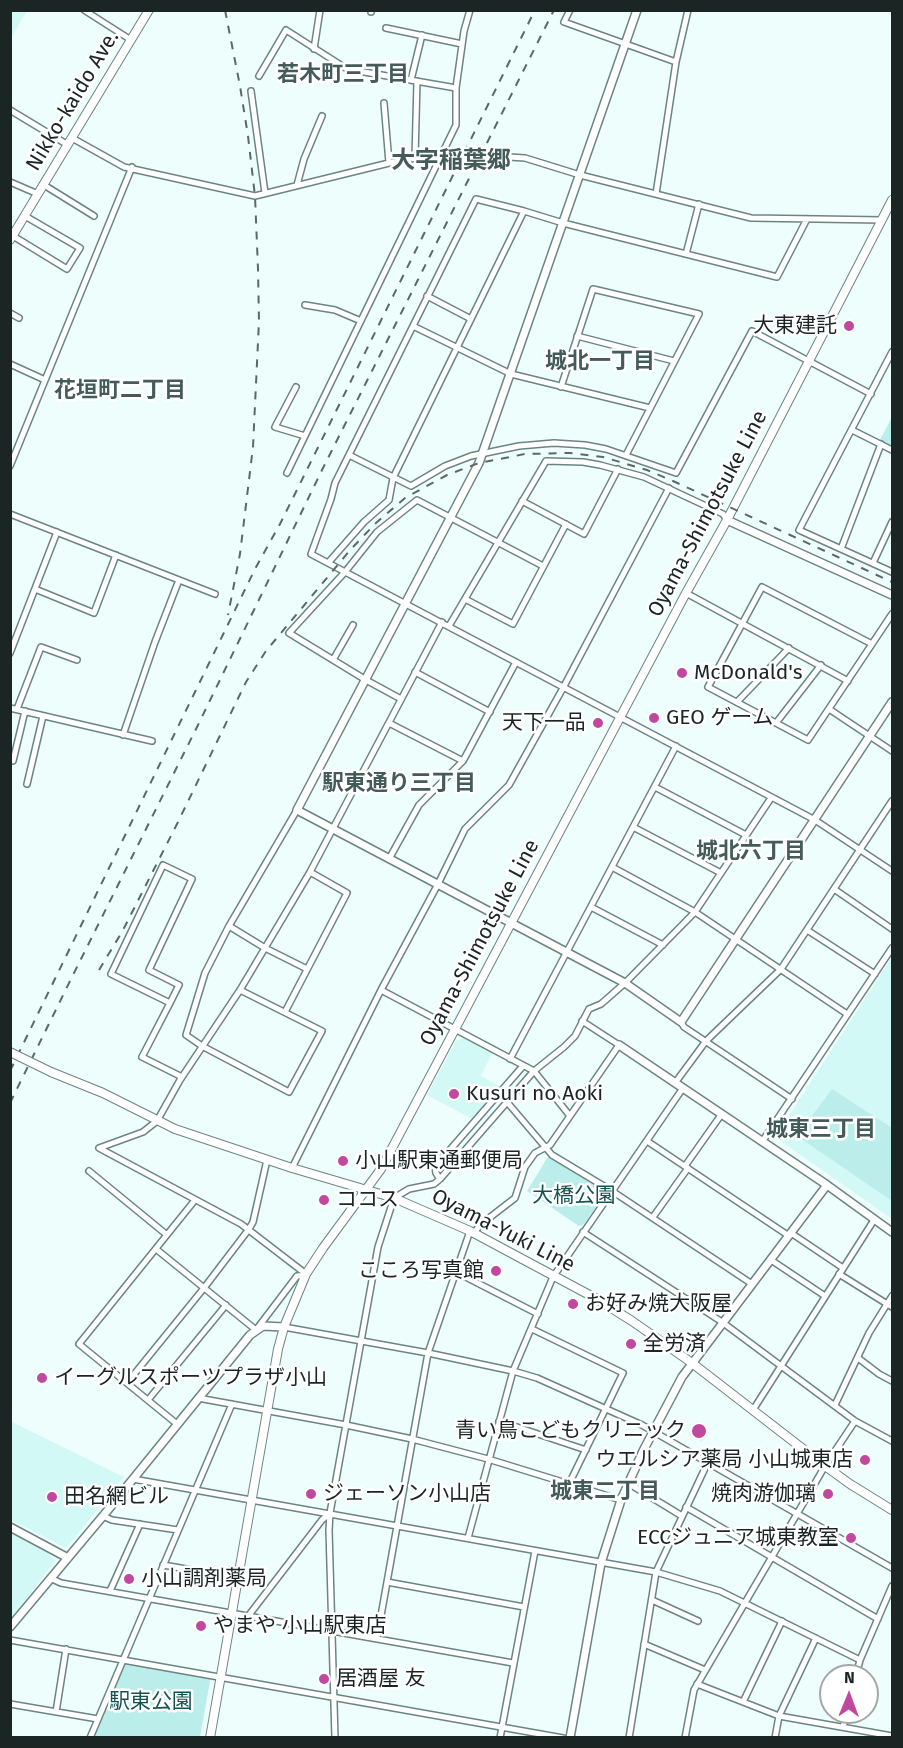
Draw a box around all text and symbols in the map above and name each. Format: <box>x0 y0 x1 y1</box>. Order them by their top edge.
street label: Nikko-kaido Ave. <box>21 26 125 176</box>
district label: 若木町三丁目 <box>277 62 409 88</box>
district label: 大字稲葉郷 <box>391 147 511 175</box>
place label: 大東建託 <box>753 313 837 339</box>
marker: 大東建託 <box>842 319 856 333</box>
district label: 城北一丁目 <box>545 349 655 375</box>
district label: 花垣町二丁目 <box>54 378 186 404</box>
street label: Oyama-Shimotsuke Line <box>643 407 773 621</box>
place label: McDonald's <box>694 660 802 686</box>
marker: McDonald's <box>675 666 689 680</box>
place label: GEO ゲーム <box>666 705 773 731</box>
place label: 天下一品 <box>502 710 586 736</box>
marker: GEO ゲーム <box>647 711 661 725</box>
marker: 天下一品 <box>591 716 605 730</box>
district label: 駅東通り三丁目 <box>322 771 476 797</box>
street label: Oyama-Shimotsuke Line <box>415 836 545 1050</box>
district label: 城北六丁目 <box>696 839 806 865</box>
place label: Kusuri no Aoki <box>466 1081 603 1107</box>
marker: Kusuri no Aoki <box>447 1087 461 1101</box>
district label: 城東三丁目 <box>766 1117 876 1143</box>
place label: 小山駅東通郵便局 <box>355 1148 523 1174</box>
marker: 小山駅東通郵便局 <box>336 1154 350 1168</box>
park label: 大橋公園 <box>532 1183 616 1209</box>
street label: Oyama-Yuki Line <box>427 1184 579 1278</box>
place label: ココス <box>336 1187 399 1213</box>
marker: ココス <box>317 1193 331 1207</box>
place label: こころ写真館 <box>358 1258 484 1284</box>
marker: こころ写真館 <box>489 1264 503 1278</box>
place label: お好み焼大阪屋 <box>585 1291 732 1317</box>
marker: お好み焼大阪屋 <box>566 1297 580 1311</box>
place label: 全労済 <box>643 1331 706 1357</box>
marker: 全労済 <box>624 1337 638 1351</box>
place label: イーグルスポーツプラザ小山 <box>54 1365 327 1391</box>
marker: イーグルスポーツプラザ小山 <box>35 1371 49 1385</box>
place label: 青い鳥こどもクリニック <box>455 1418 686 1444</box>
marker: 青い鳥こどもクリニック <box>690 1422 708 1440</box>
place label: ウエルシア薬局 小山城東店 <box>595 1447 853 1473</box>
marker: ウエルシア薬局 小山城東店 <box>858 1453 872 1467</box>
district label: 城東二丁目 <box>550 1479 660 1505</box>
place label: ジェーソン小山店 <box>323 1481 491 1507</box>
place label: 焼肉游伽璃 <box>711 1481 816 1507</box>
place label: 田名網ビル <box>64 1484 169 1510</box>
marker: ジェーソン小山店 <box>304 1487 318 1501</box>
marker: 焼肉游伽璃 <box>821 1487 835 1501</box>
marker: 田名網ビル <box>45 1490 59 1504</box>
place label: ECCジュニア城東教室 <box>637 1525 839 1551</box>
marker: ECCジュニア城東教室 <box>844 1531 858 1545</box>
place label: 小山調剤薬局 <box>141 1566 267 1592</box>
marker: 小山調剤薬局 <box>122 1572 136 1586</box>
place label: やまや 小山駅東店 <box>213 1613 387 1639</box>
marker: やまや 小山駅東店 <box>194 1619 208 1633</box>
north arrow <box>819 1664 879 1724</box>
place label: 居酒屋 友 <box>336 1666 426 1692</box>
text: N <box>844 1668 855 1687</box>
marker: 居酒屋 友 <box>317 1672 331 1686</box>
park label: 駅東公園 <box>109 1689 193 1715</box>

